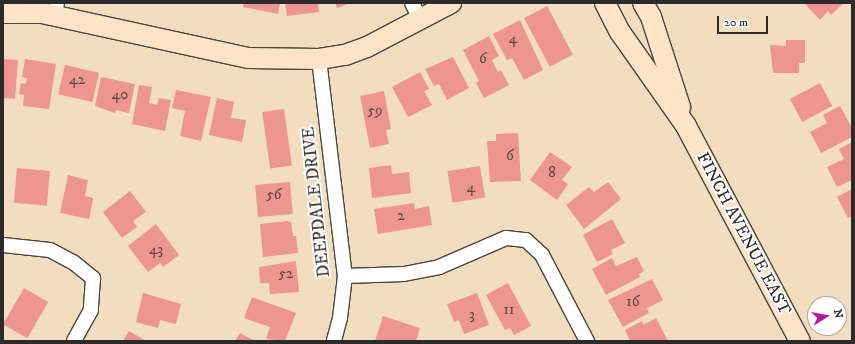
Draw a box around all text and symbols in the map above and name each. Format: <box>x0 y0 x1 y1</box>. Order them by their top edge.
scale bar <box>719 8 770 34</box>
text: 20 m <box>724 15 748 30</box>
house number: 4 <box>509 30 517 48</box>
house number: 6 <box>479 50 487 68</box>
house number: 42 <box>69 71 85 89</box>
house number: 40 <box>112 86 128 104</box>
house number: 59 <box>368 102 382 120</box>
street label: DEEPDALE DRIVE <box>299 126 335 278</box>
house number: 6 <box>506 147 514 165</box>
street label: FINCH AVENUE EAST <box>692 149 794 319</box>
house number: 8 <box>548 164 556 182</box>
house number: 4 <box>467 179 475 197</box>
house number: 56 <box>266 186 282 204</box>
house number: 2 <box>397 207 405 225</box>
house number: 43 <box>149 241 163 259</box>
house number: 52 <box>279 265 293 283</box>
house number: 16 <box>626 293 640 311</box>
north arrow <box>807 296 847 336</box>
house number: 11 <box>503 301 515 319</box>
house number: 3 <box>469 306 475 324</box>
text: N <box>830 308 846 320</box>

